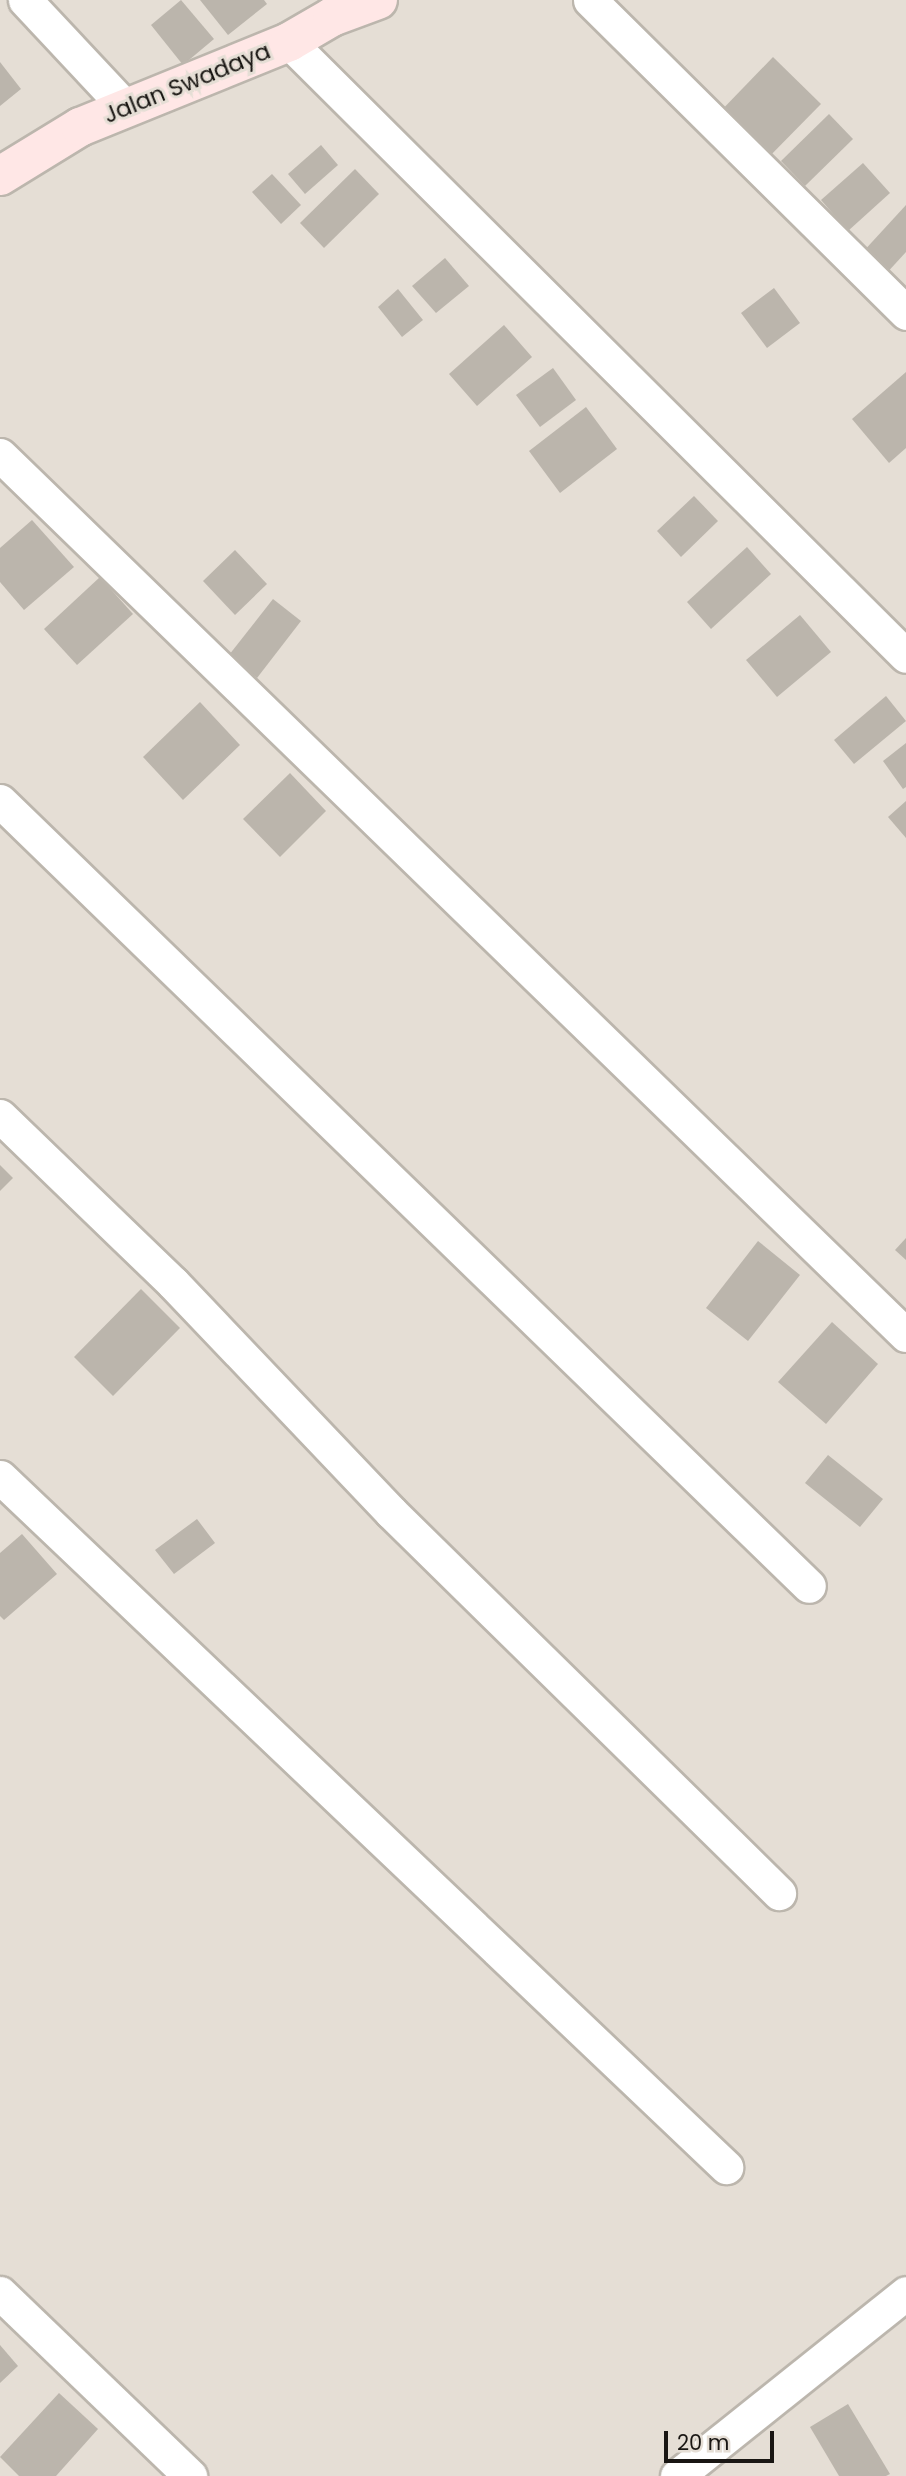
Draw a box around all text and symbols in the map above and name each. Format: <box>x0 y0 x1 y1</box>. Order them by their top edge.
street label: Jalan Swadaya <box>100 37 274 129</box>
scale bar <box>668 2416 778 2460</box>
text: 20 m <box>677 2428 730 2457</box>

